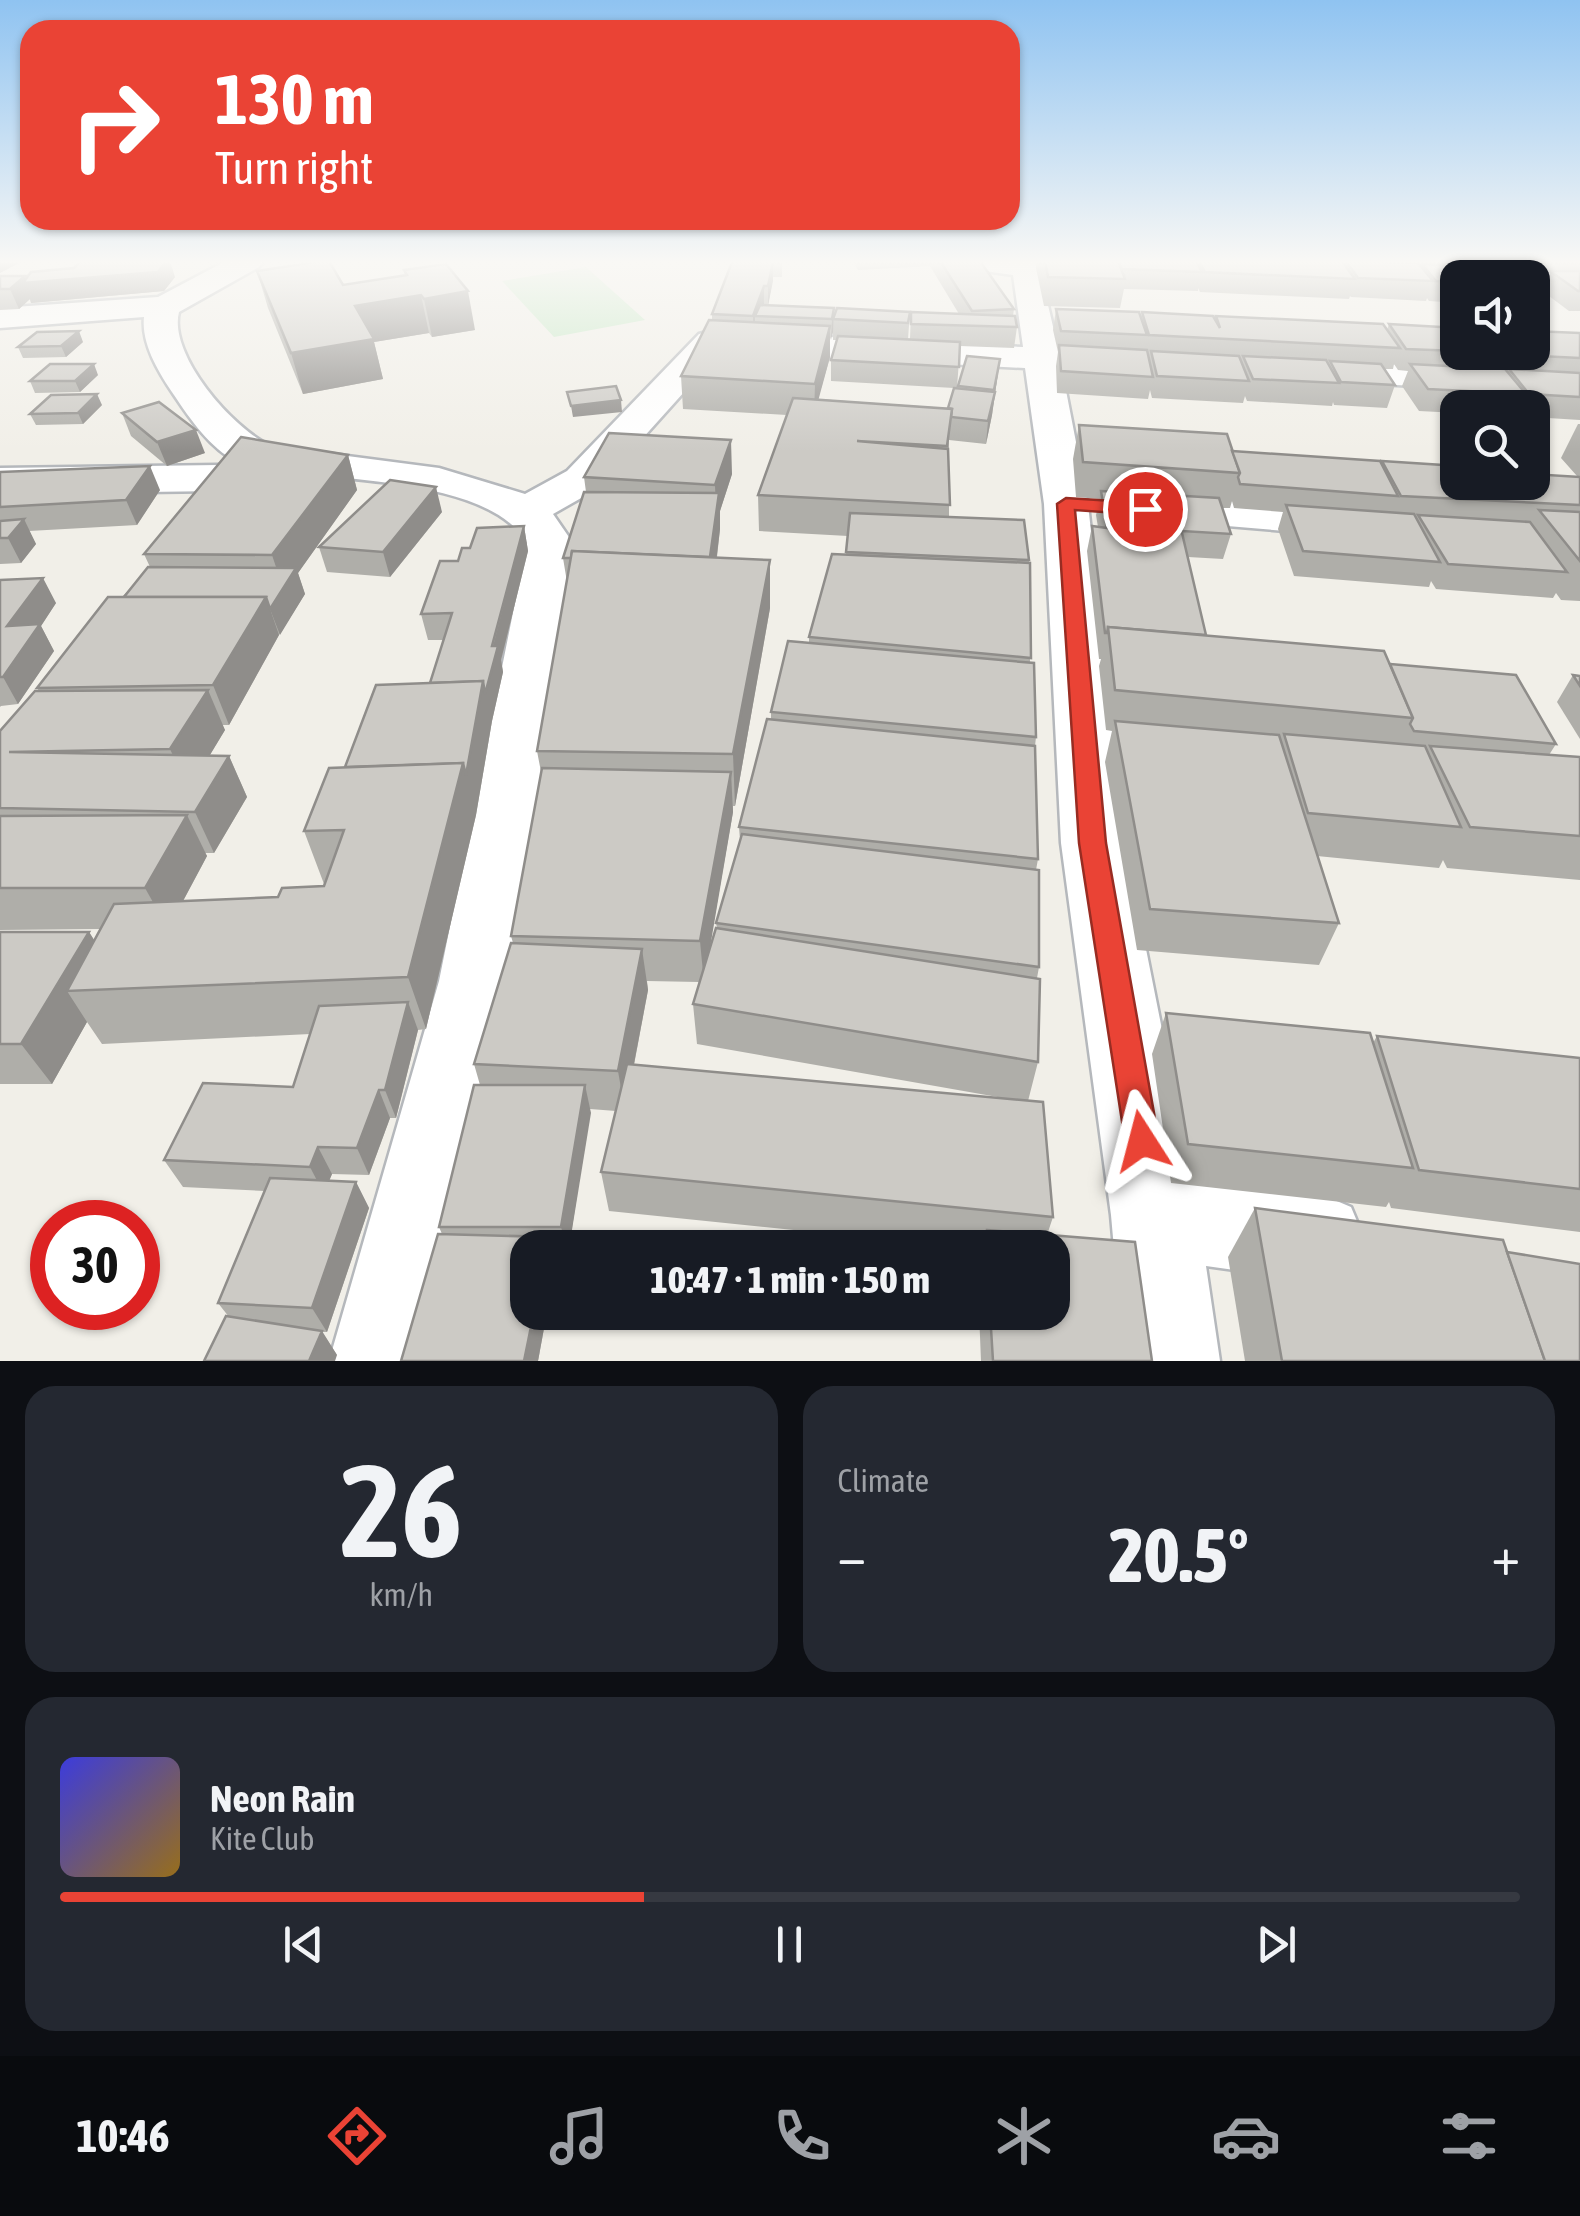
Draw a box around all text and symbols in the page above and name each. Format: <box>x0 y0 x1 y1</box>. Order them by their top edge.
text: 130 m <box>215 59 374 139</box>
icon: right <box>50 60 180 190</box>
text: Turn right <box>215 142 373 194</box>
map controls <box>1440 260 1550 500</box>
button: sound <box>1440 260 1550 370</box>
button: search <box>1440 390 1550 500</box>
pin <box>1103 467 1188 552</box>
icon: arrive <box>1118 482 1173 537</box>
position arrow <box>1090 1089 1194 1193</box>
speed limit sign: 30 <box>30 1200 160 1330</box>
text: 10:47 · 1 min · 150 m <box>650 1258 930 1301</box>
text: 26 <box>340 1436 462 1585</box>
text: Climate <box>838 1462 929 1499</box>
text: 20.5° <box>1109 1512 1249 1598</box>
text: − <box>838 1524 866 1587</box>
text: + <box>1491 1524 1520 1587</box>
text: km/h <box>370 1576 433 1613</box>
text: Neon Rain <box>210 1777 355 1820</box>
text: Kite Club <box>210 1820 314 1857</box>
icon: previous <box>276 1917 331 1972</box>
icon: pause <box>762 1917 817 1972</box>
icon: next <box>1249 1917 1304 1972</box>
icon: directions <box>322 2101 392 2171</box>
icon: music <box>544 2101 614 2171</box>
icon: phone <box>767 2101 837 2171</box>
icon: climate <box>989 2101 1059 2171</box>
icon: car <box>1211 2101 1281 2171</box>
icon: filters <box>1434 2101 1504 2171</box>
text: 10:46 <box>76 2110 170 2162</box>

